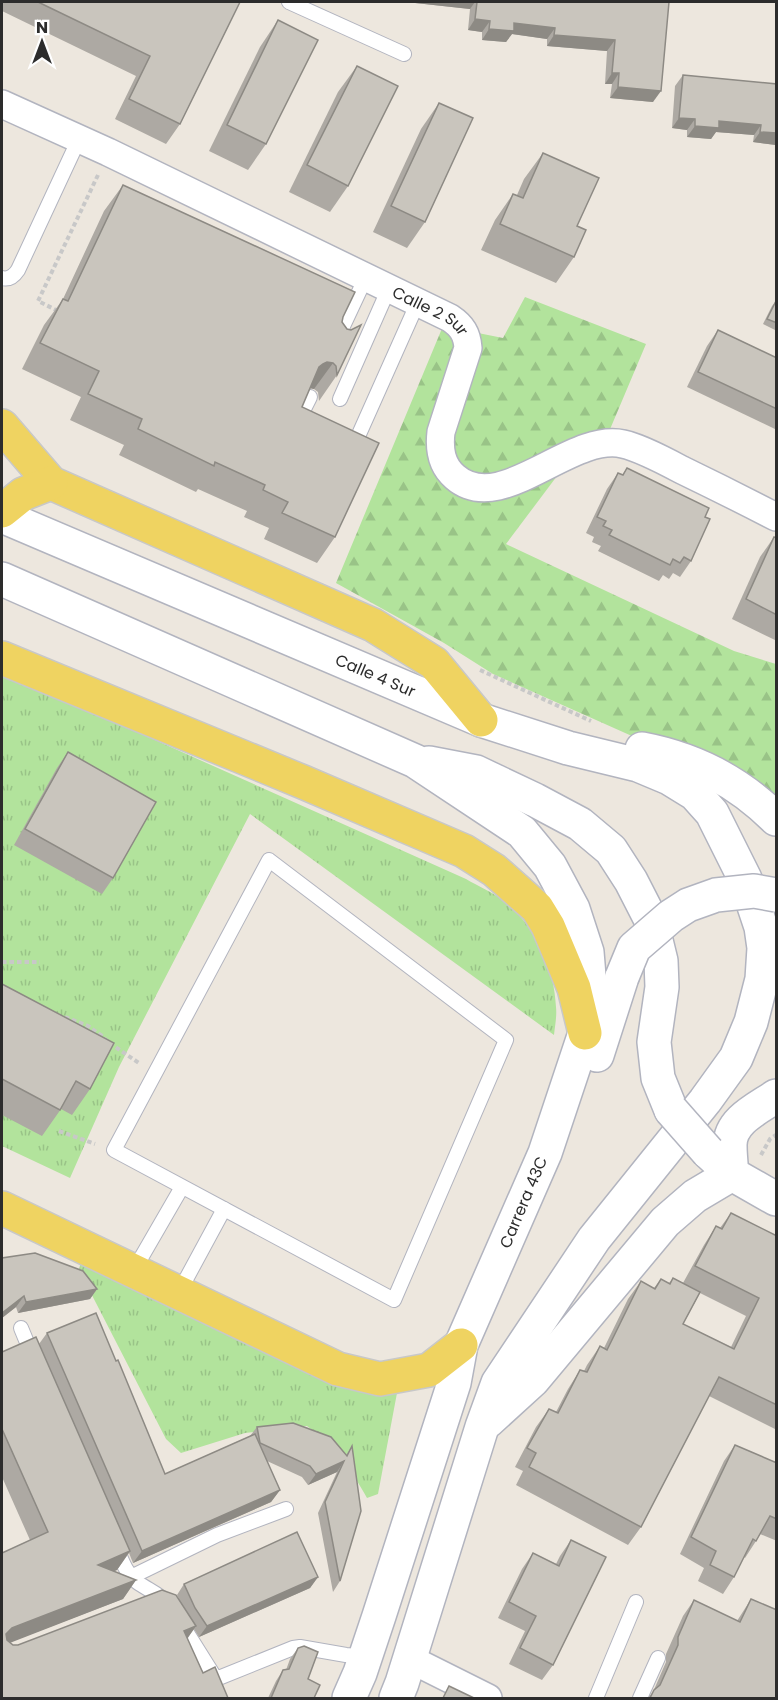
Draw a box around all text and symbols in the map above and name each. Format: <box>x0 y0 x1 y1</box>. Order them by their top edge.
north arrow <box>12 12 72 72</box>
text: N <box>36 16 48 39</box>
street label: Calle 2 Sur <box>388 281 474 340</box>
street label: Calle 4 Sur <box>332 648 419 703</box>
street label: Carrera 43C <box>494 1153 553 1252</box>

